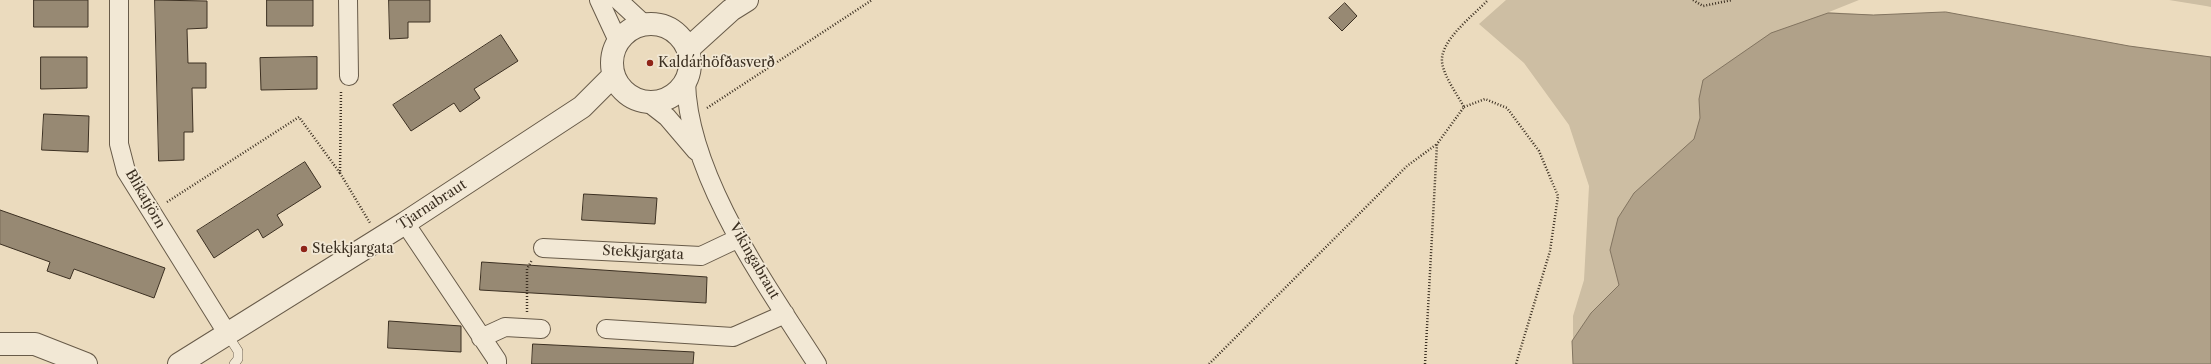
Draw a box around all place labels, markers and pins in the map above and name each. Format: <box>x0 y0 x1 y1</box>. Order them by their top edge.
place label: Kaldárhöfðasverð <box>658 55 775 71</box>
marker: Kaldárhöfðasverð <box>645 58 655 68</box>
place label: Stekkjargata <box>312 241 394 257</box>
marker: Stekkjargata <box>299 244 309 254</box>

